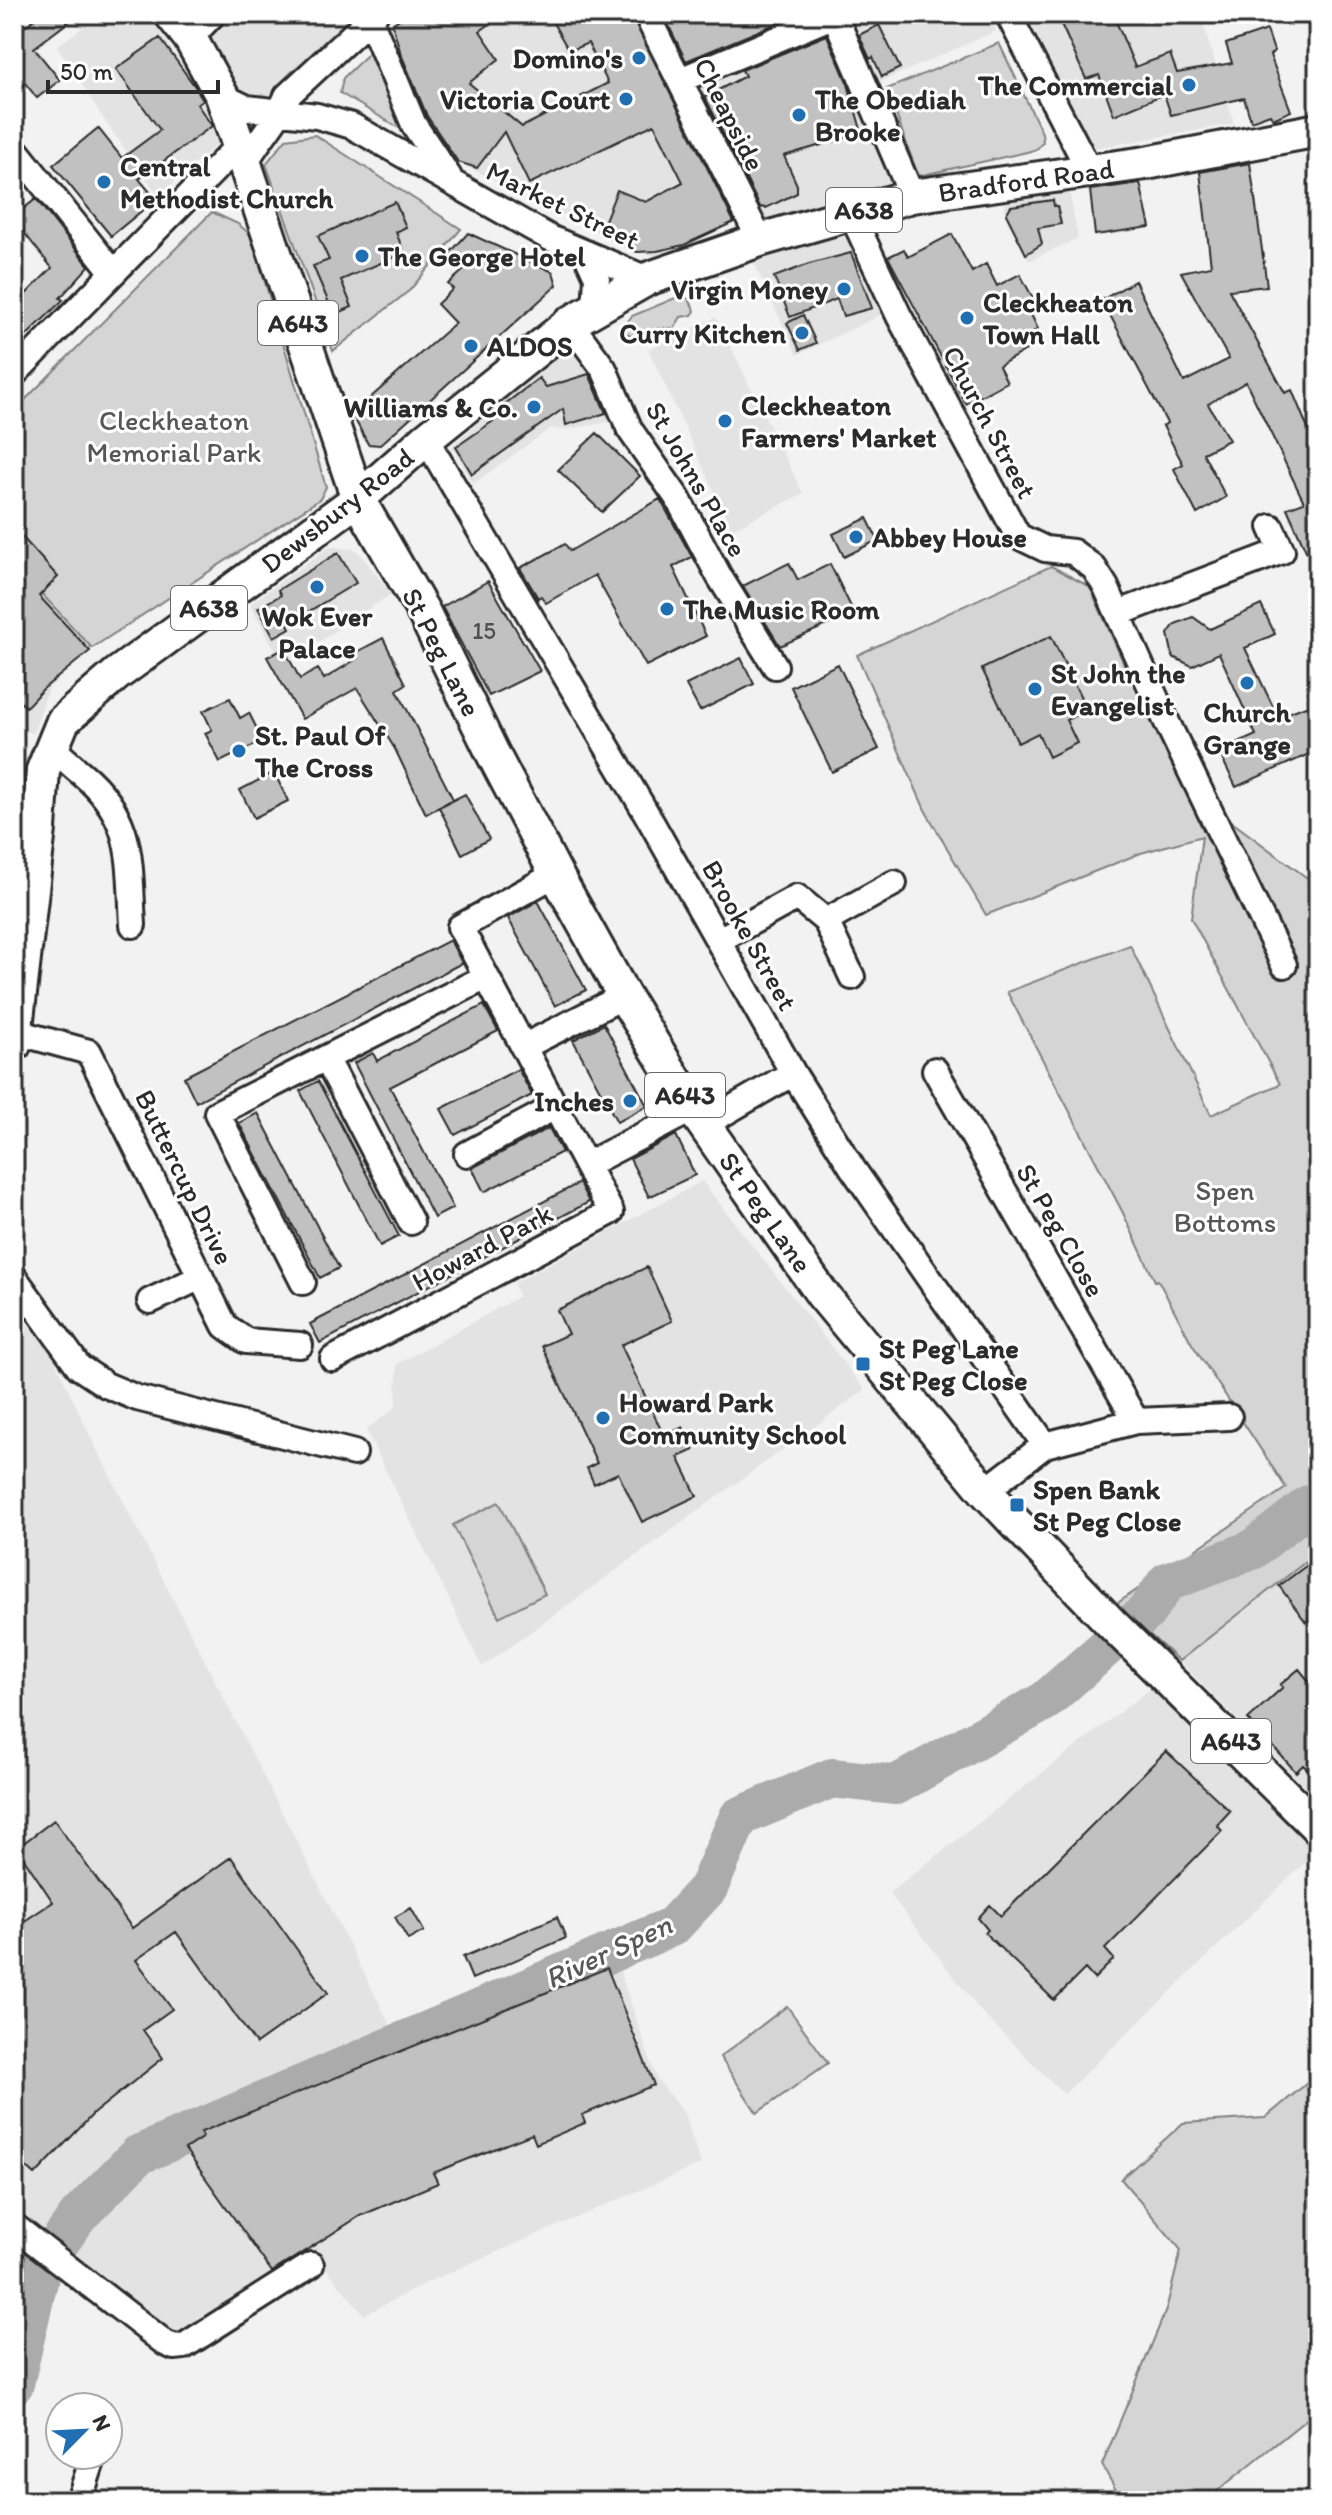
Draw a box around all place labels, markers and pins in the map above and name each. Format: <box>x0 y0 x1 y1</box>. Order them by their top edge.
place label: Domino's <box>512 41 623 75</box>
marker: Domino's <box>630 49 648 67</box>
place label: The Commercial <box>977 68 1173 102</box>
marker: The Commercial <box>1180 76 1198 94</box>
place label: Victoria Court <box>440 82 611 116</box>
place label: The Obediah Brooke <box>814 82 967 148</box>
marker: Victoria Court <box>617 90 635 108</box>
marker: The Obediah Brooke <box>790 106 808 124</box>
place label: Central Methodist Church <box>120 149 334 215</box>
marker: Central Methodist Church <box>95 173 113 191</box>
place label: The George Hotel <box>377 239 585 273</box>
marker: The George Hotel <box>353 247 371 265</box>
place label: Virgin Money <box>671 272 829 306</box>
marker: Virgin Money <box>835 280 853 298</box>
place label: Cleckheaton Town Hall <box>982 285 1133 351</box>
marker: Cleckheaton Town Hall <box>958 309 976 327</box>
place label: Curry Kitchen <box>619 316 786 350</box>
marker: Curry Kitchen <box>793 324 811 342</box>
place label: ALDOS <box>486 329 573 363</box>
marker: ALDOS <box>462 337 480 355</box>
place label: Cleckheaton Farmers' Market <box>741 388 937 454</box>
place label: Williams & Co. <box>343 390 518 424</box>
marker: Williams & Co. <box>525 398 543 416</box>
marker: Cleckheaton Farmers' Market <box>716 412 734 430</box>
place label: Abbey House <box>871 520 1027 554</box>
marker: Abbey House <box>847 528 865 546</box>
marker: Wok Ever Palace <box>308 578 326 596</box>
place label: The Music Room <box>682 592 880 626</box>
place label: Wok Ever Palace <box>262 599 373 665</box>
marker: The Music Room <box>658 600 676 618</box>
place label: St John the Evangelist <box>1051 656 1185 722</box>
marker: Church Grange <box>1238 674 1256 692</box>
marker: St John the Evangelist <box>1026 680 1044 698</box>
place label: Church Grange <box>1203 695 1292 761</box>
place label: St. Paul Of The Cross <box>254 718 387 784</box>
marker: St. Paul Of The Cross <box>230 742 248 760</box>
place label: Inches <box>534 1084 614 1118</box>
marker: Inches <box>621 1092 639 1110</box>
place label: St Peg Lane St Peg Close <box>879 1331 1028 1397</box>
marker: St Peg Lane St Peg Close <box>854 1355 872 1373</box>
place label: Howard Park Community School <box>619 1385 846 1451</box>
marker: Howard Park Community School <box>594 1409 612 1427</box>
place label: Spen Bank St Peg Close <box>1033 1472 1182 1538</box>
marker: Spen Bank St Peg Close <box>1008 1496 1026 1514</box>

